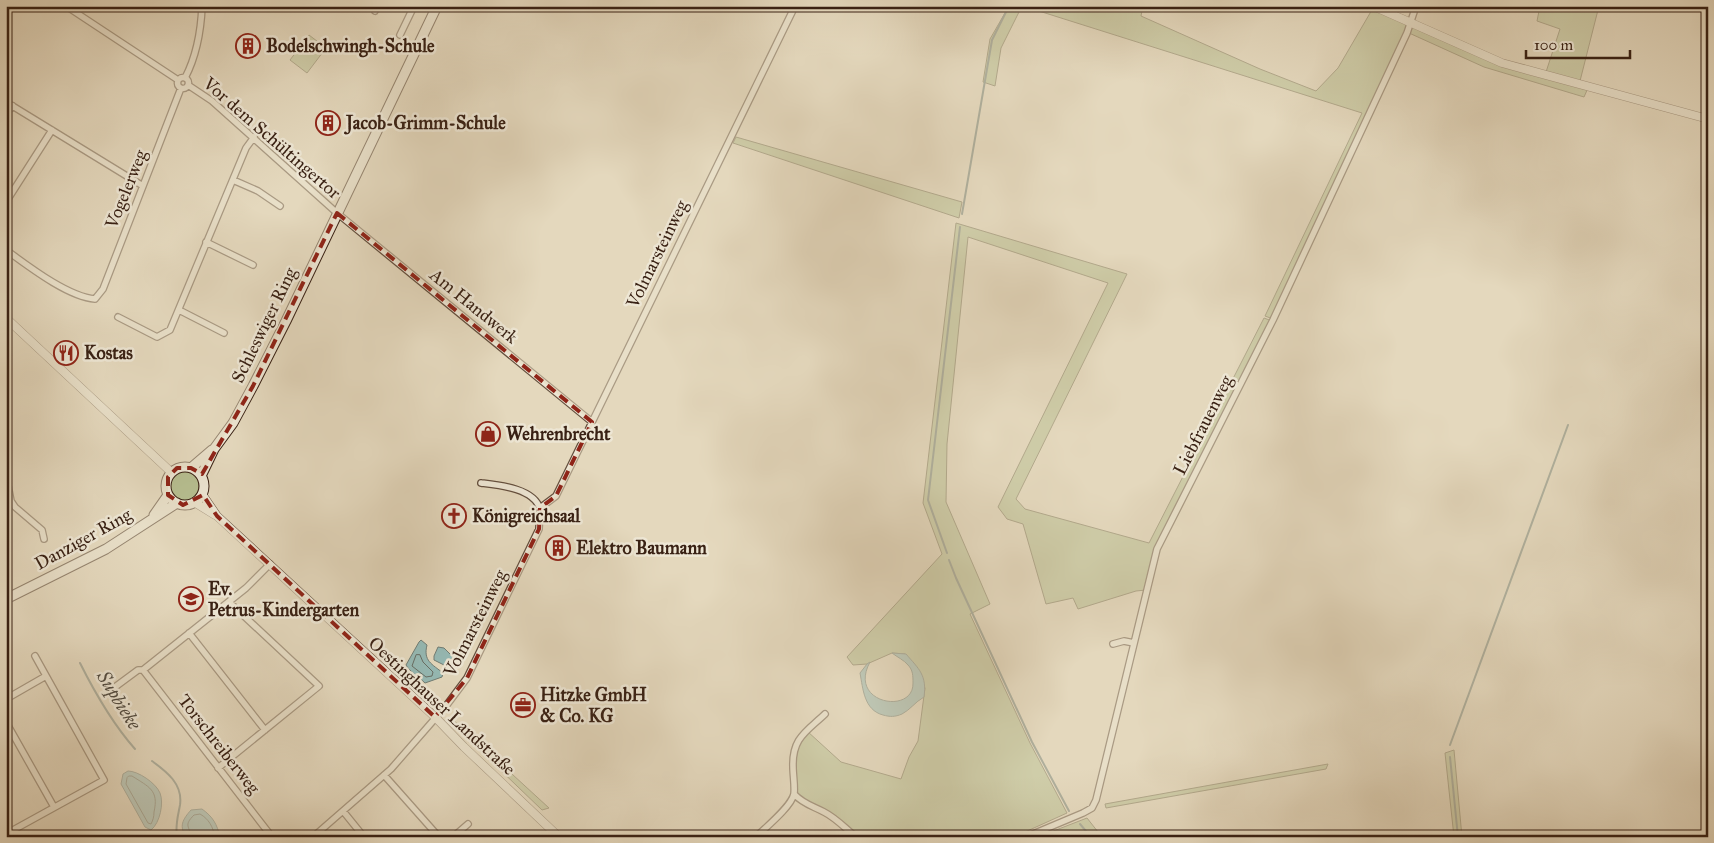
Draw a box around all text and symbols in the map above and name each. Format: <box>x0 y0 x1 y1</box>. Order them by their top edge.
scale bar <box>1526 28 1630 60</box>
building icon: Bodelschwingh-Schule <box>235 33 261 59</box>
place label: Bodelschwingh-Schule <box>266 35 435 58</box>
text: 100 m <box>1534 36 1574 54</box>
street label: Vor dem Schültingertor <box>197 72 345 205</box>
building icon: Jacob-Grimm-Schule <box>315 110 341 136</box>
place label: Jacob-Grimm-Schule <box>344 112 506 135</box>
street label: Vogelerweg <box>100 146 153 233</box>
street label: Volmarsteinweg <box>621 196 694 313</box>
street label: Schleswiger Ring <box>227 263 303 387</box>
street label: Am Handwerk <box>425 263 523 349</box>
restaurant icon: Kostas <box>53 340 79 366</box>
place label: Kostas <box>84 342 133 364</box>
street label: Liebfrauenweg <box>1168 371 1239 479</box>
shop icon: Wehrenbrecht <box>475 421 501 447</box>
place label: Wehrenbrecht <box>506 423 611 445</box>
street label: Danziger Ring <box>31 503 136 575</box>
church icon: Königreichsaal <box>441 503 467 529</box>
place label: Königreichsaal <box>472 505 581 528</box>
building icon: Elektro Baumann <box>545 535 571 561</box>
place label: Elektro Baumann <box>576 537 707 559</box>
street label: Volmarsteinweg <box>438 565 513 682</box>
place label: Ev. Petrus-Kindergarten <box>208 578 359 622</box>
school or university icon: Ev. Petrus-Kindergarten <box>178 586 204 612</box>
street label: Oestinghauser Landstraße <box>363 632 520 781</box>
water label: Supbieke <box>91 665 146 735</box>
place label: Hitzke GmbH & Co. KG <box>540 684 647 727</box>
street label: Torschreiberweg <box>172 690 265 799</box>
office icon: Hitzke GmbH & Co. KG <box>510 692 536 718</box>

